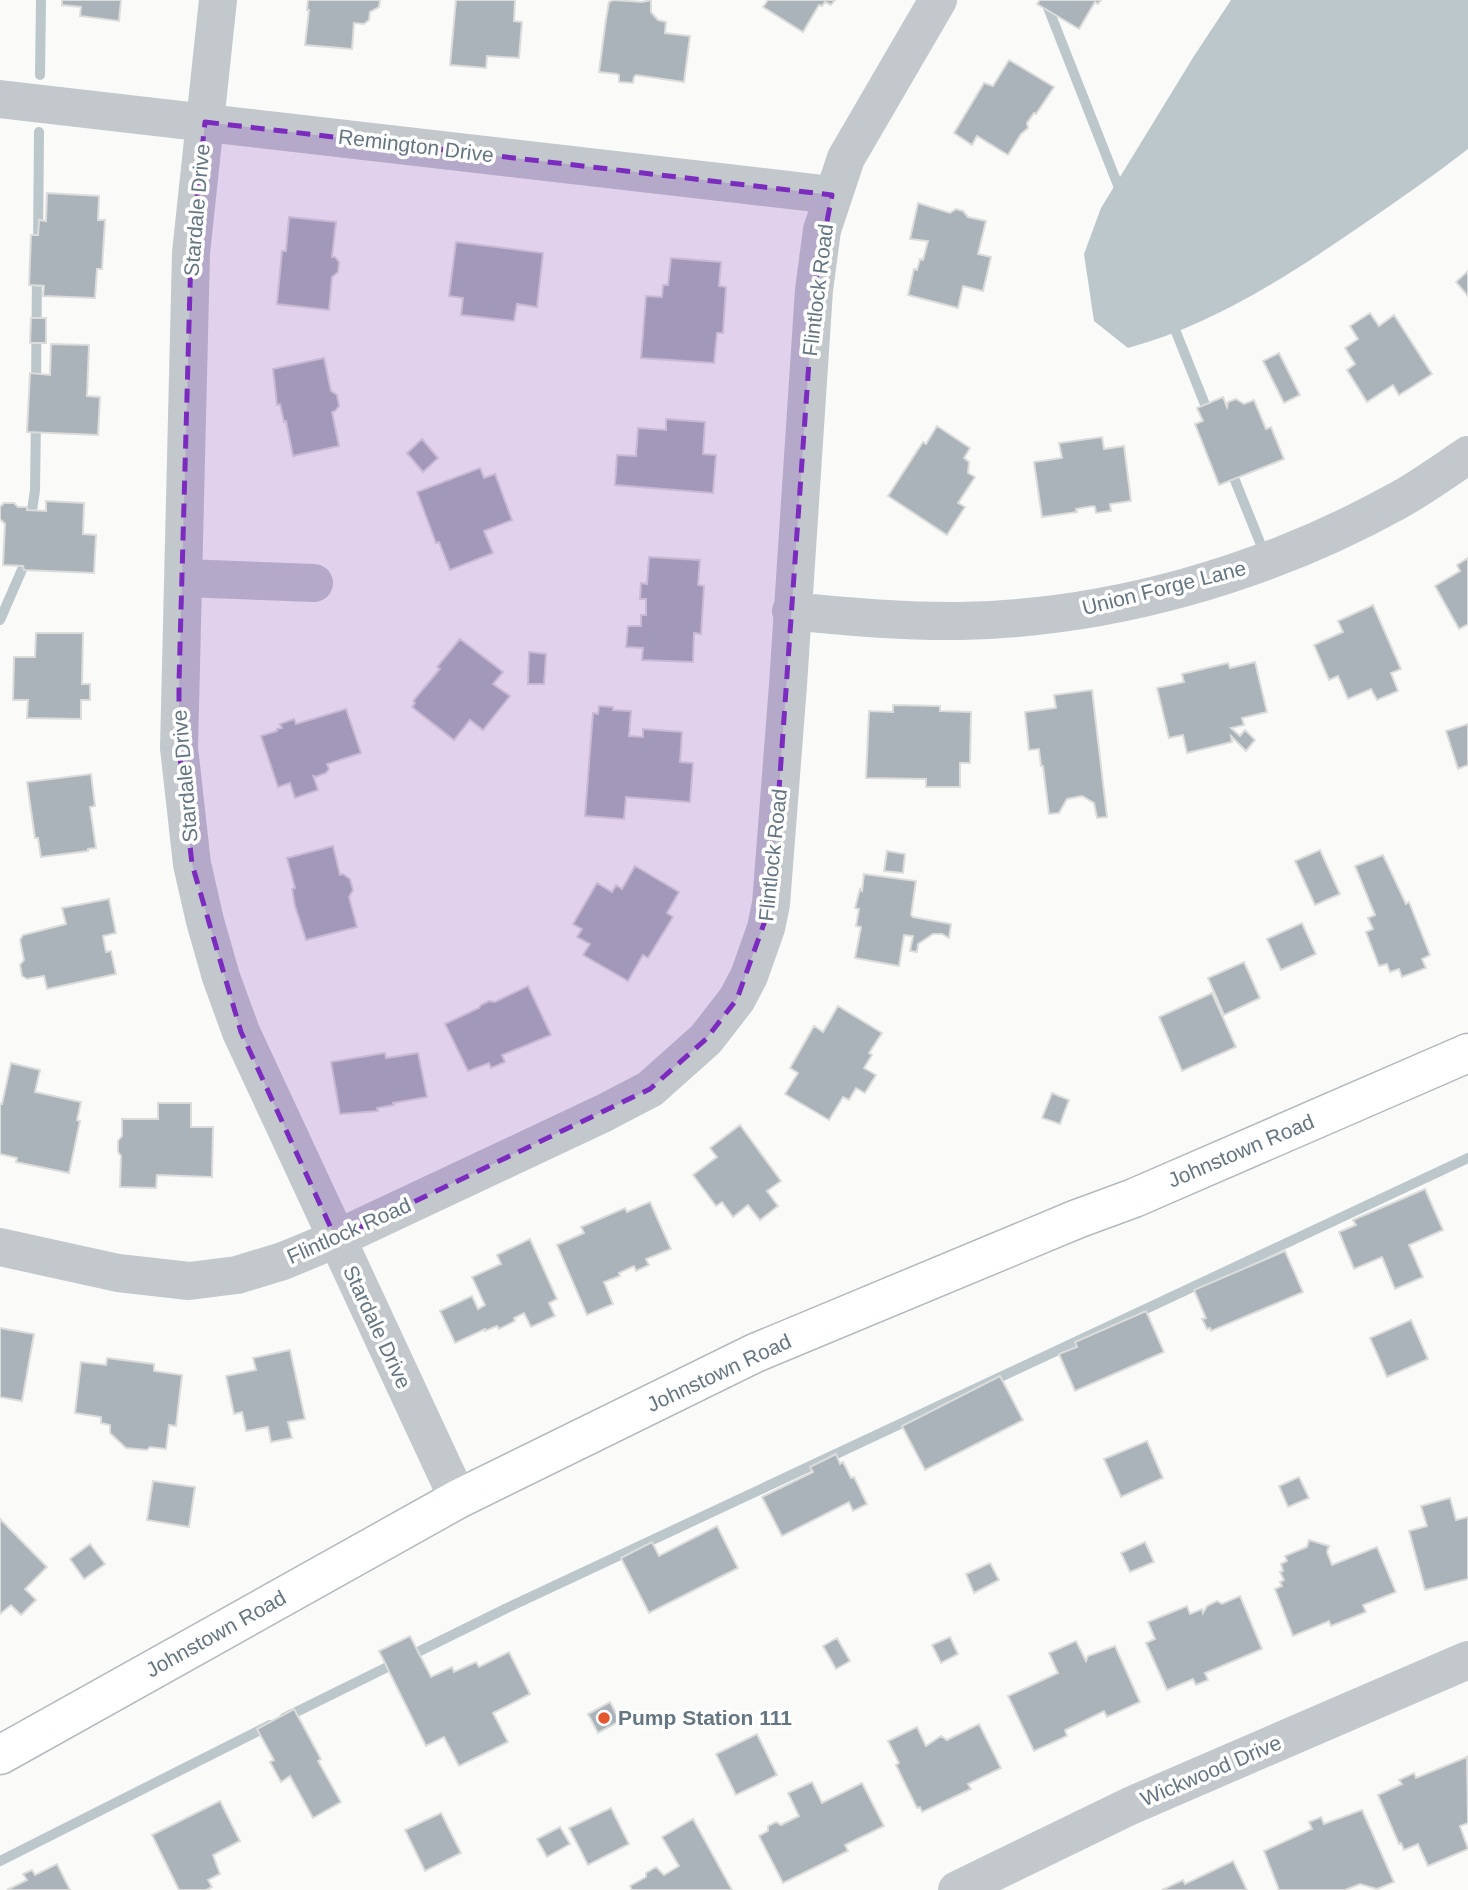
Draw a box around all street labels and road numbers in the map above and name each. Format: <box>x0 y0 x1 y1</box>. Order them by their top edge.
street label: Remington Drive <box>337 125 495 166</box>
street label: Stardale Drive <box>179 143 214 277</box>
street label: Flintlock Road <box>798 223 837 357</box>
street label: Union Forge Lane <box>1080 556 1248 619</box>
street label: Stardale Drive <box>167 709 202 843</box>
street label: Flintlock Road <box>754 788 791 922</box>
street label: Johnstown Road <box>1164 1109 1317 1192</box>
street label: Flintlock Road <box>283 1193 414 1268</box>
street label: Stardale Drive <box>339 1262 416 1392</box>
street label: Johnstown Road <box>643 1329 795 1416</box>
street label: Johnstown Road <box>142 1586 290 1682</box>
street label: Wickwood Drive <box>1137 1731 1285 1811</box>

